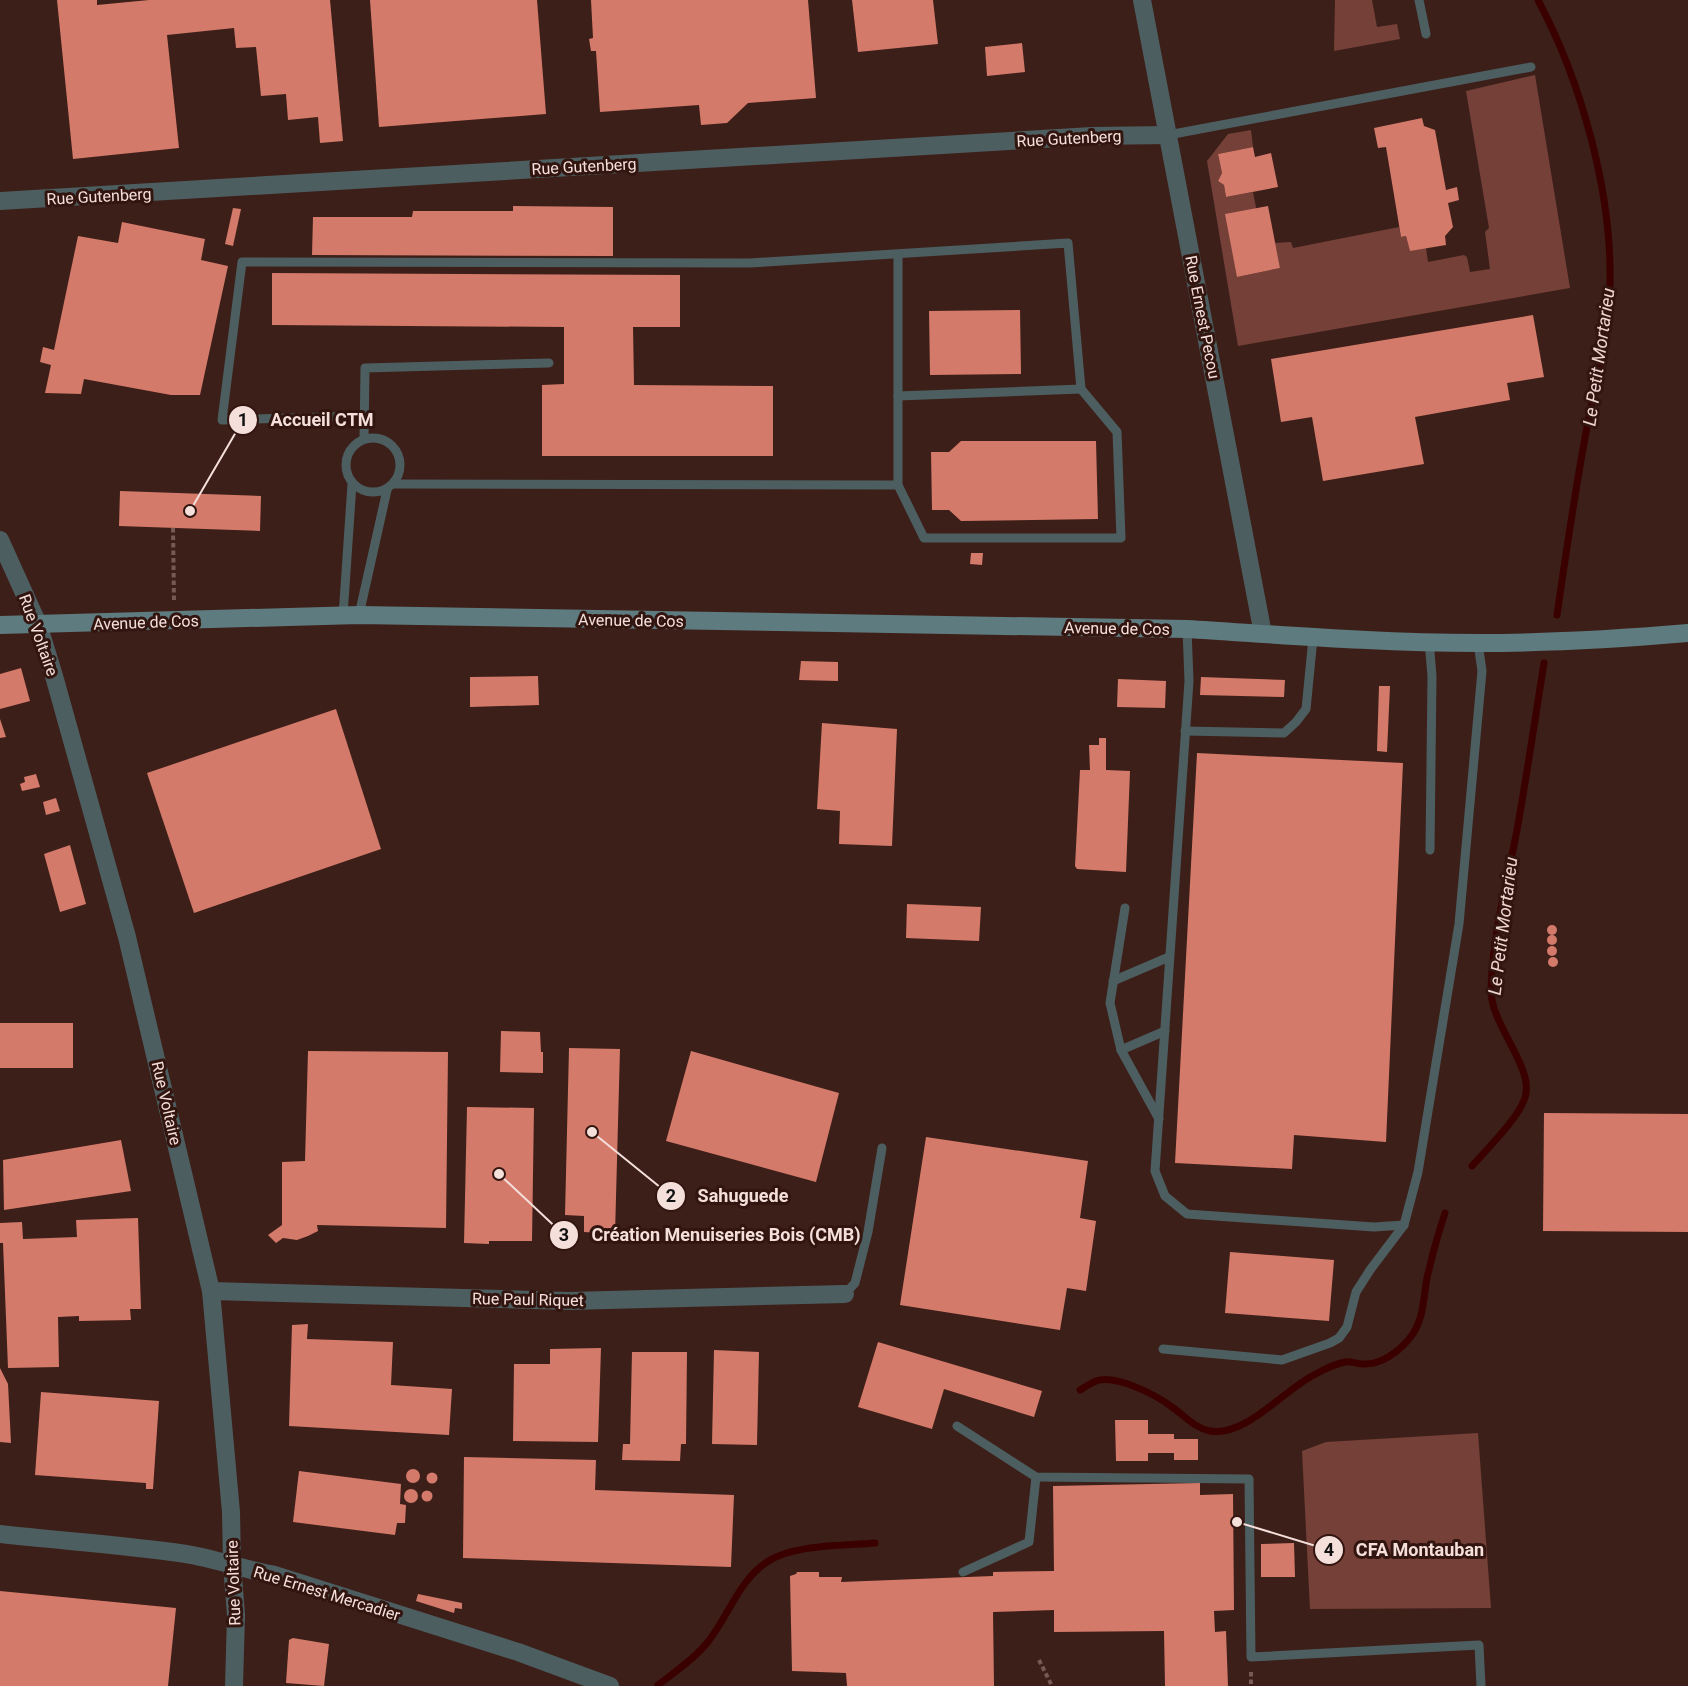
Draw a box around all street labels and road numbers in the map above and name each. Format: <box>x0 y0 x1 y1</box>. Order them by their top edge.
street label: Rue Gutenberg <box>1016 126 1122 151</box>
street label: Rue Gutenberg <box>531 154 637 179</box>
street label: Rue Gutenberg <box>46 184 152 209</box>
street label: Rue Ernest Pecou <box>1181 254 1224 380</box>
street label: Rue Voltaire <box>15 592 62 679</box>
street label: Avenue de Cos <box>578 610 684 631</box>
street label: Avenue de Cos <box>93 611 199 634</box>
street label: Avenue de Cos <box>1064 618 1170 639</box>
street label: Rue Voltaire <box>148 1059 185 1147</box>
street label: Rue Paul Riquet <box>472 1289 584 1310</box>
street label: Rue Voltaire <box>223 1540 244 1626</box>
street label: Rue Ernest Mercadier <box>251 1562 403 1625</box>

